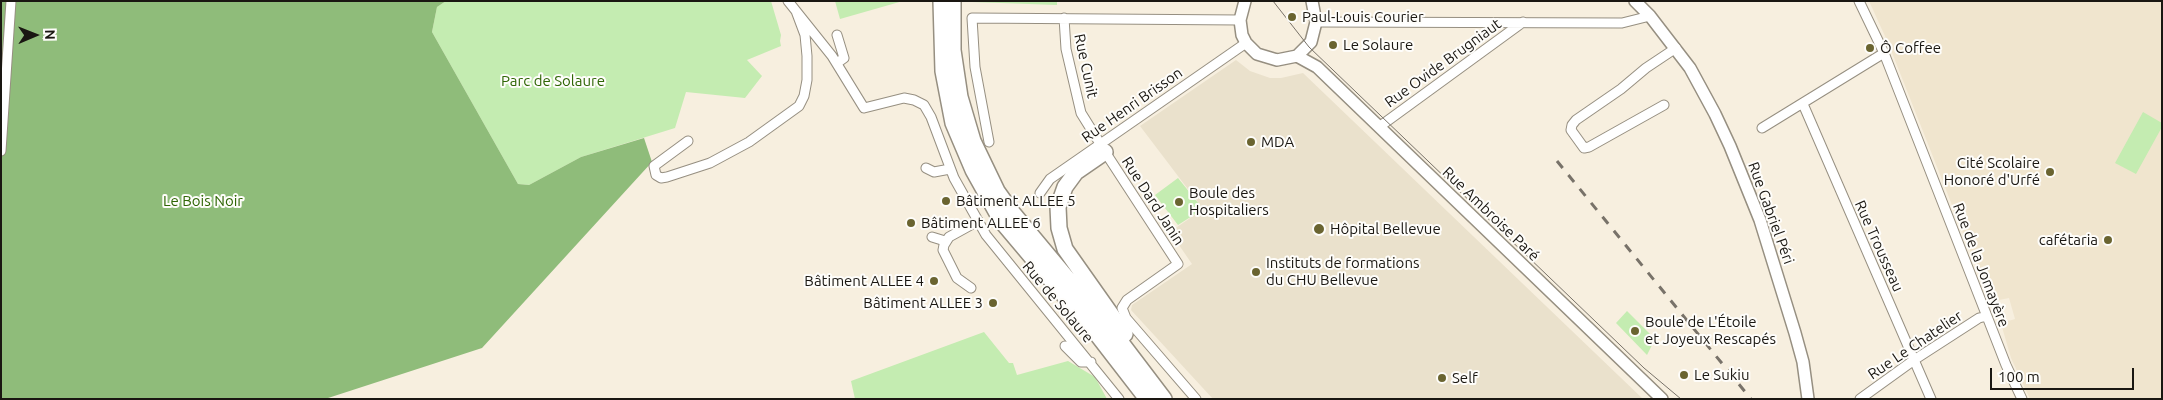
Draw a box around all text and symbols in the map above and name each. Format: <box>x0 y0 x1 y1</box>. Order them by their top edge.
place label: Paul-Louis Courier <box>1302 8 1424 26</box>
north arrow <box>10 10 60 60</box>
marker: Paul-Louis Courier <box>1286 11 1298 23</box>
street label: Rue Ovide Brugniaut <box>1381 15 1505 111</box>
text: N <box>42 29 58 40</box>
street label: Rue Cunit <box>1070 32 1102 100</box>
place label: Le Solaure <box>1343 36 1413 54</box>
marker: Le Solaure <box>1327 39 1339 51</box>
place label: Ô Coffee <box>1880 39 1941 57</box>
marker: Ô Coffee <box>1864 42 1876 54</box>
street label: Rue Henri Brisson <box>1078 64 1186 146</box>
park label: Parc de Solaure <box>501 72 605 90</box>
place label: MDA <box>1261 133 1294 151</box>
marker: MDA <box>1245 136 1257 148</box>
street label: Rue Dard Janin <box>1118 153 1188 249</box>
place label: Cité Scolaire Honoré d'Urfé <box>1944 154 2040 189</box>
street label: Rue Gabriel Péri <box>1744 160 1798 266</box>
street label: Rue Ambroise Paré <box>1439 163 1543 265</box>
marker: Cité Scolaire Honoré d'Urfé <box>2044 166 2056 178</box>
place label: Boule des Hospitaliers <box>1189 184 1269 219</box>
park label: Le Bois Noir <box>163 192 243 210</box>
place label: Bâtiment ALLEE 5 <box>956 192 1076 210</box>
marker: Bâtiment ALLEE 5 <box>940 195 952 207</box>
marker: Boule des Hospitaliers <box>1173 196 1185 208</box>
street label: Rue Trousseau <box>1851 198 1907 294</box>
street label: Rue de la Jomayère <box>1949 200 2013 330</box>
place label: Bâtiment ALLEE 6 <box>921 214 1041 232</box>
marker: Bâtiment ALLEE 6 <box>905 217 917 229</box>
place label: Hôpital Bellevue <box>1330 220 1441 238</box>
marker: Hôpital Bellevue <box>1312 222 1326 236</box>
place label: cafétaria <box>2039 231 2098 249</box>
marker: cafétaria <box>2102 234 2114 246</box>
place label: Instituts de formations du CHU Bellevue <box>1266 254 1419 289</box>
street label: Rue de Solaure <box>1019 258 1097 346</box>
marker: Instituts de formations du CHU Bellevue <box>1250 266 1262 278</box>
place label: Bâtiment ALLEE 4 <box>804 272 924 290</box>
marker: Bâtiment ALLEE 4 <box>928 275 940 287</box>
place label: Bâtiment ALLEE 3 <box>863 294 983 312</box>
marker: Bâtiment ALLEE 3 <box>987 297 999 309</box>
street label: Rue Le Chatelier <box>1864 307 1966 383</box>
place label: Boule de L'Étoile et Joyeux Rescapés <box>1645 313 1776 348</box>
marker: Boule de L'Étoile et Joyeux Rescapés <box>1629 325 1641 337</box>
scale bar <box>1993 358 2137 390</box>
place label: Le Sukiu <box>1694 366 1750 384</box>
text: 100 m <box>1998 368 2040 385</box>
place label: Self <box>1452 369 1478 387</box>
marker: Le Sukiu <box>1678 369 1690 381</box>
marker: Self <box>1436 372 1448 384</box>

